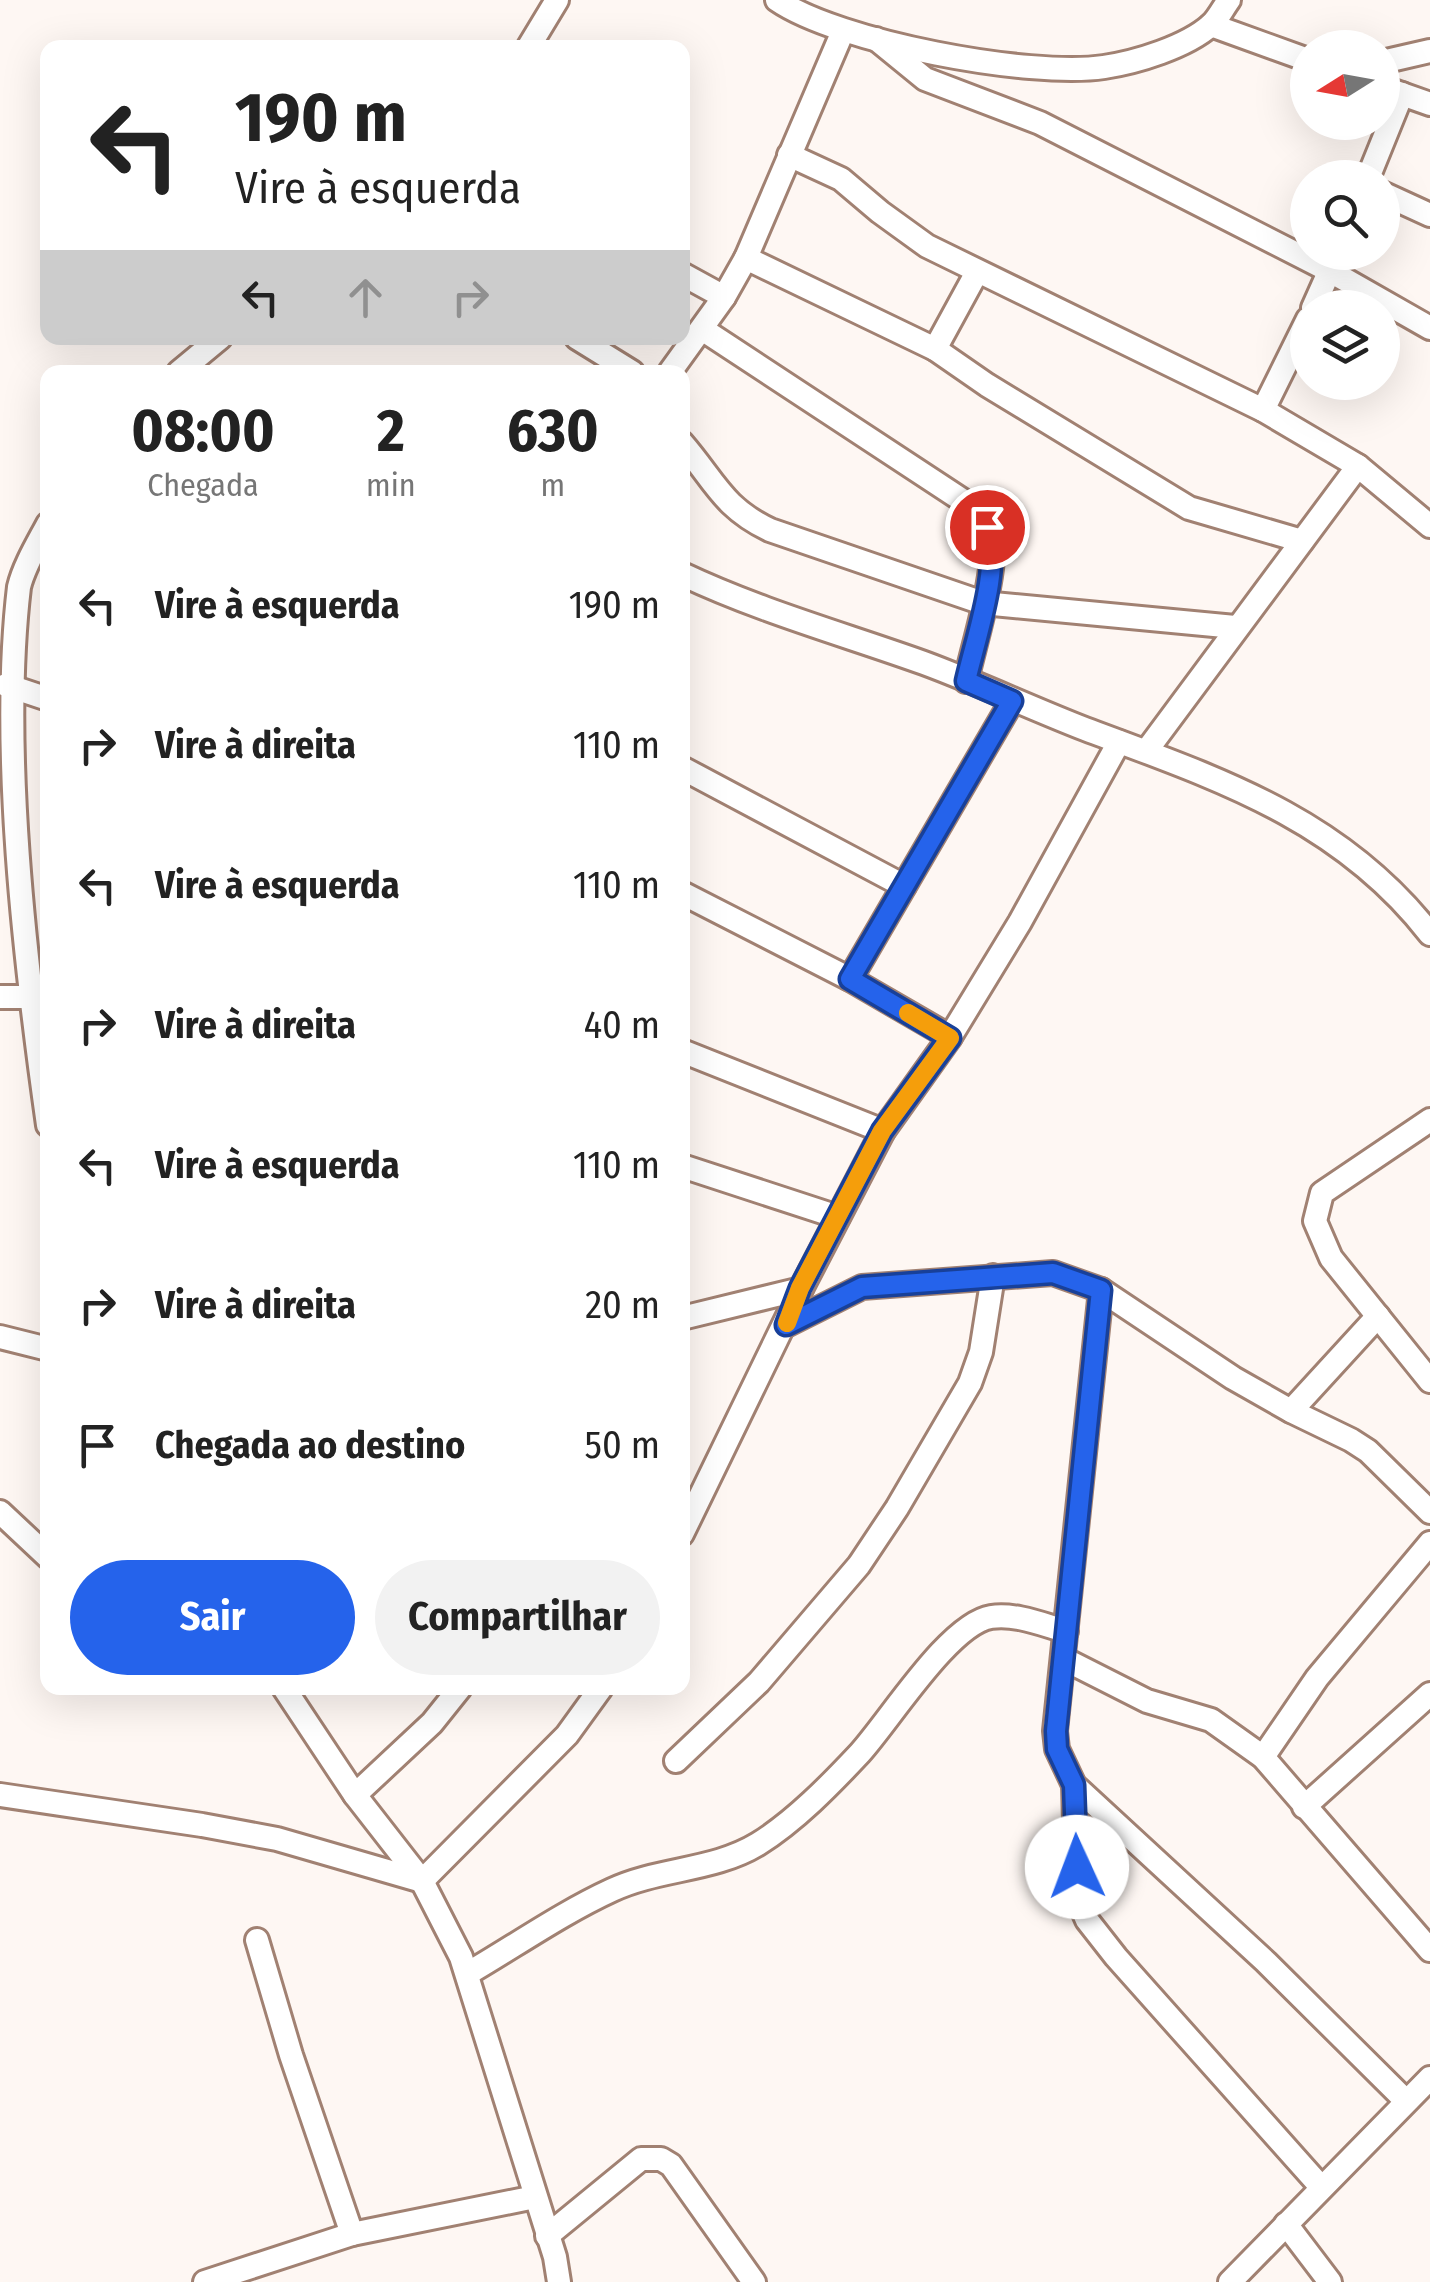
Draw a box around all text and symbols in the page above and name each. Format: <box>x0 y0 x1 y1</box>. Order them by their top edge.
north arrow <box>1290 30 1400 140</box>
map controls <box>1290 30 1400 400</box>
text: 190 m <box>235 76 407 160</box>
icon: left <box>70 80 200 210</box>
button: search <box>1290 160 1400 270</box>
text: Vire à esquerda <box>235 161 521 215</box>
icon: left <box>233 270 288 325</box>
icon: ahead <box>338 270 393 325</box>
icon: right <box>443 270 498 325</box>
button: layers <box>1290 290 1400 400</box>
text: 08:00 <box>131 395 275 467</box>
text: 2 <box>377 395 405 467</box>
text: 630 <box>507 395 599 467</box>
text: Chegada <box>147 466 259 504</box>
text: min <box>366 466 416 504</box>
text: m <box>540 466 565 504</box>
pin <box>945 485 1030 570</box>
icon: arrive <box>960 500 1015 555</box>
icon: left <box>70 578 125 633</box>
text: Vire à esquerda <box>155 582 400 628</box>
text: 190 m <box>569 582 660 628</box>
icon: right <box>70 718 125 773</box>
text: Vire à direita <box>155 722 356 768</box>
text: 110 m <box>573 722 660 768</box>
icon: left <box>70 858 125 913</box>
text: Vire à esquerda <box>155 862 400 908</box>
text: 110 m <box>573 862 660 908</box>
icon: right <box>70 998 125 1053</box>
text: Vire à direita <box>155 1002 356 1048</box>
text: 40 m <box>584 1002 660 1048</box>
icon: left <box>70 1138 125 1193</box>
text: Vire à esquerda <box>155 1142 400 1188</box>
text: 110 m <box>573 1142 660 1188</box>
icon: right <box>70 1278 125 1333</box>
text: Vire à direita <box>155 1282 356 1328</box>
text: 20 m <box>585 1282 660 1328</box>
icon: arrive <box>70 1418 125 1473</box>
text: Chegada ao destino <box>155 1422 465 1468</box>
text: 50 m <box>585 1422 660 1468</box>
button: Sair <box>70 1560 355 1675</box>
button: Compartilhar <box>375 1560 660 1675</box>
position arrow <box>1025 1815 1129 1919</box>

